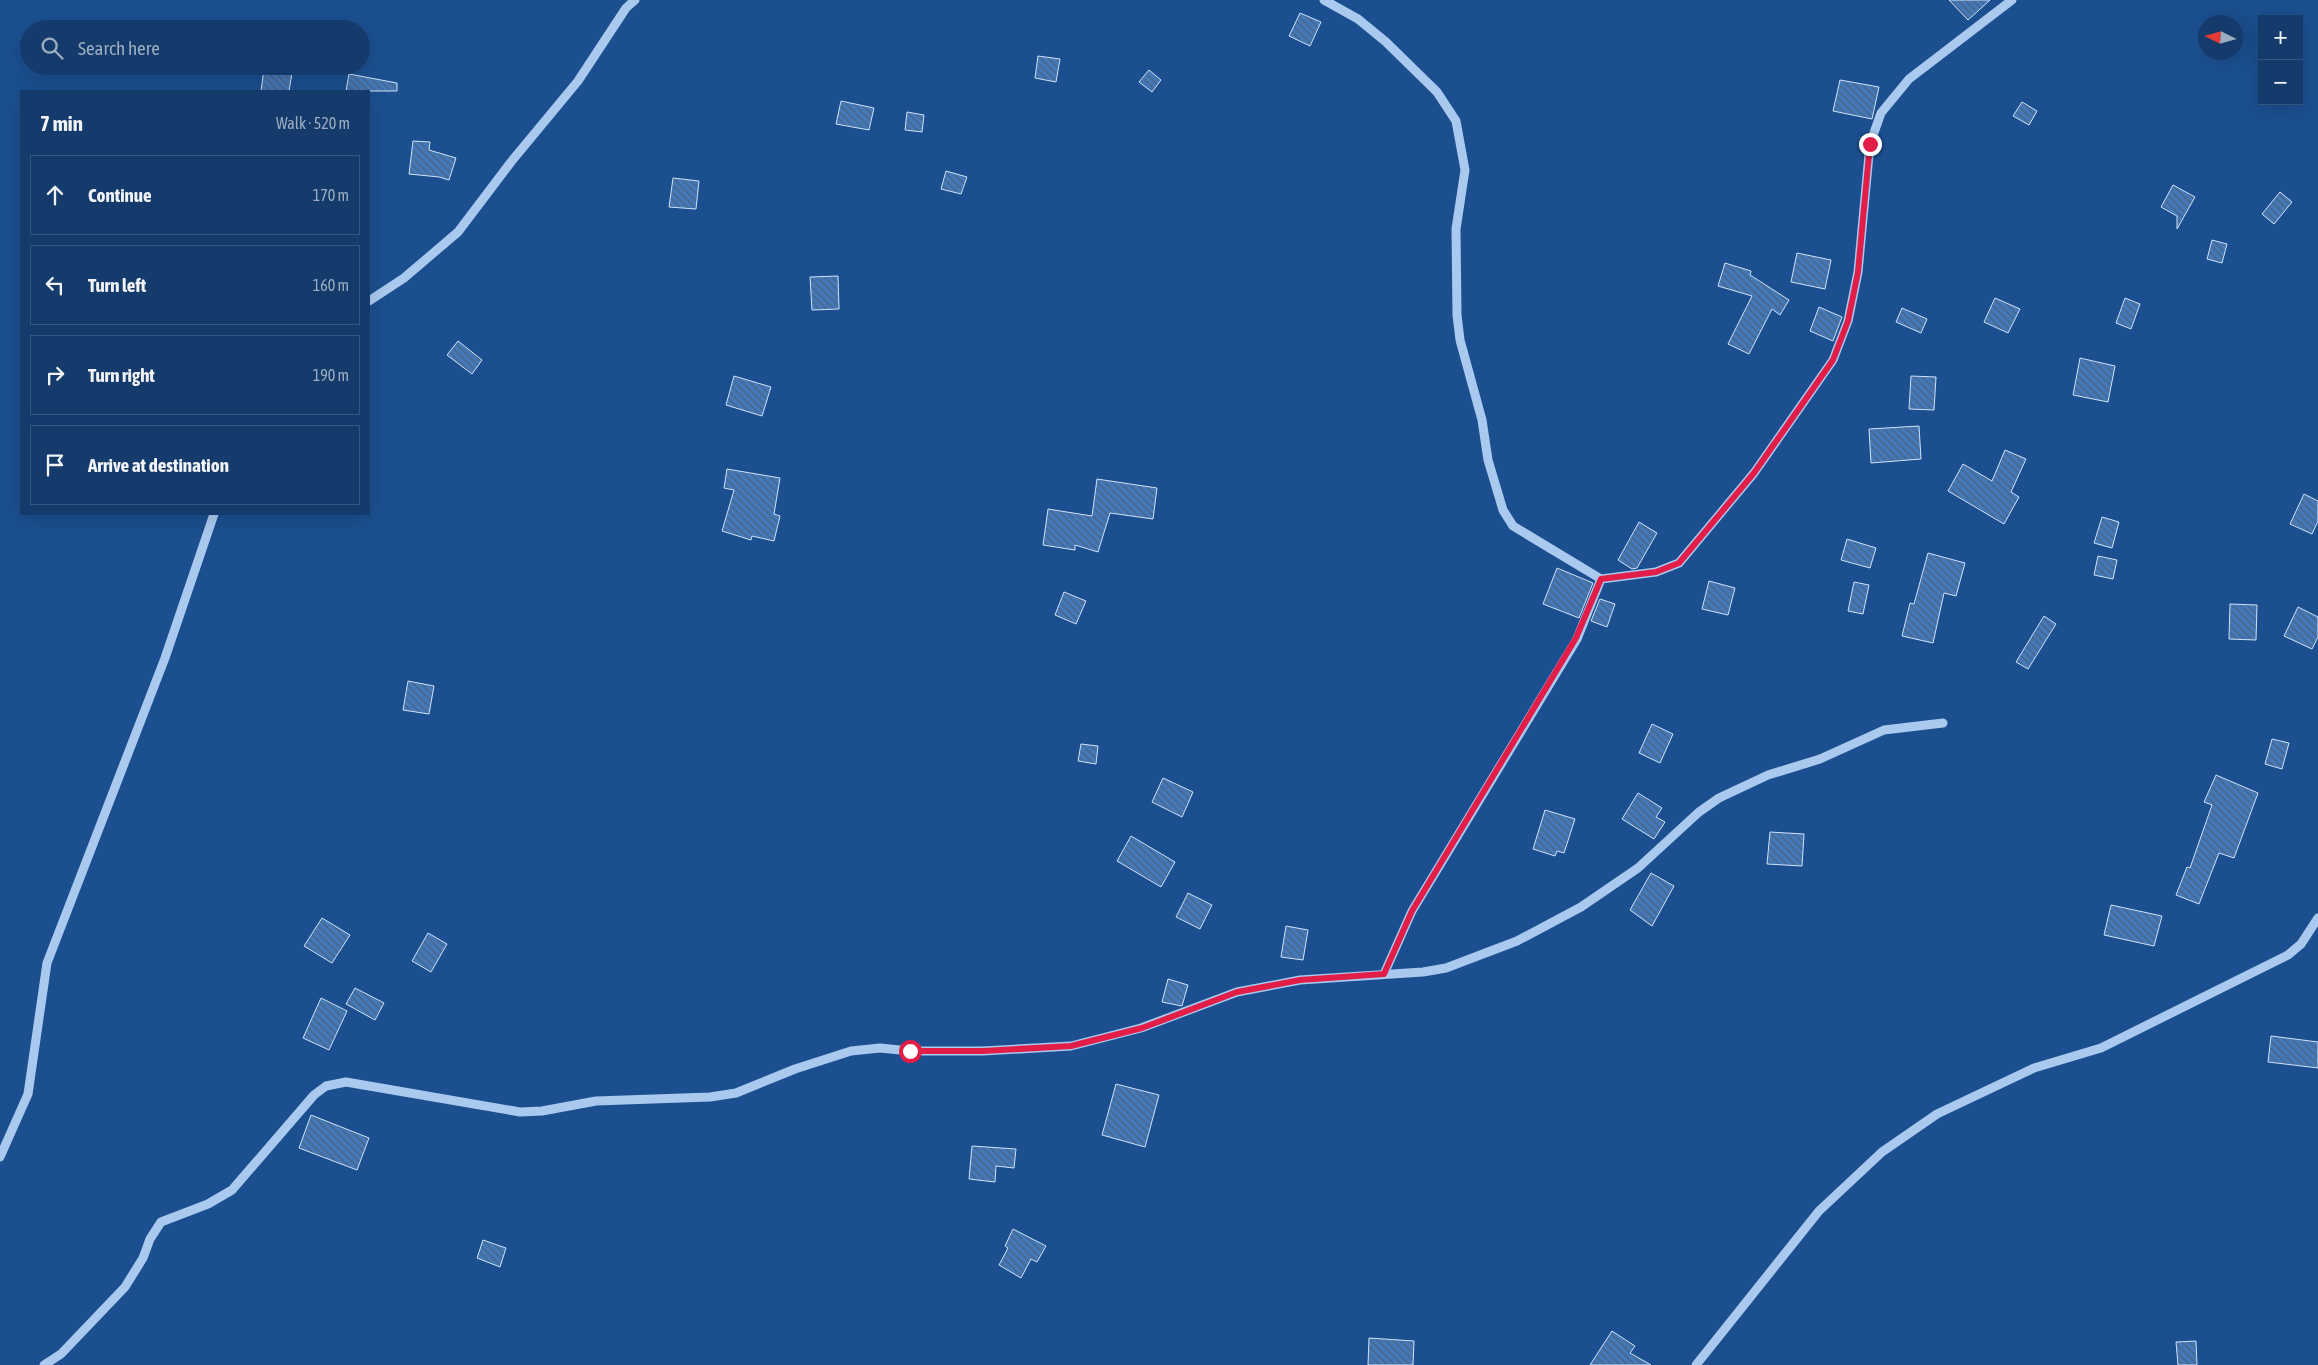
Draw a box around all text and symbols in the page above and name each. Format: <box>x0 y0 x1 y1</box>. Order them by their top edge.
north arrow <box>2198 15 2243 60</box>
map controls <box>2258 15 2303 105</box>
button: + <box>2258 15 2303 60</box>
search box <box>20 20 370 75</box>
icon: search <box>38 34 66 62</box>
text: Search here <box>78 37 160 59</box>
button: − <box>2258 60 2303 105</box>
text: 7 min <box>40 111 83 135</box>
text: Walk · 520 m <box>276 114 350 132</box>
route end <box>1859 133 1882 156</box>
icon: ahead <box>41 181 69 209</box>
text: Continue <box>88 184 152 206</box>
text: 170 m <box>313 186 349 204</box>
icon: left <box>41 271 69 299</box>
text: Turn left <box>88 274 146 296</box>
text: 160 m <box>313 276 349 294</box>
icon: right <box>41 361 69 389</box>
text: Turn right <box>88 364 155 386</box>
text: 190 m <box>313 366 349 384</box>
icon: arrive <box>41 451 69 479</box>
text: Arrive at destination <box>88 454 229 476</box>
route start <box>899 1040 922 1063</box>

